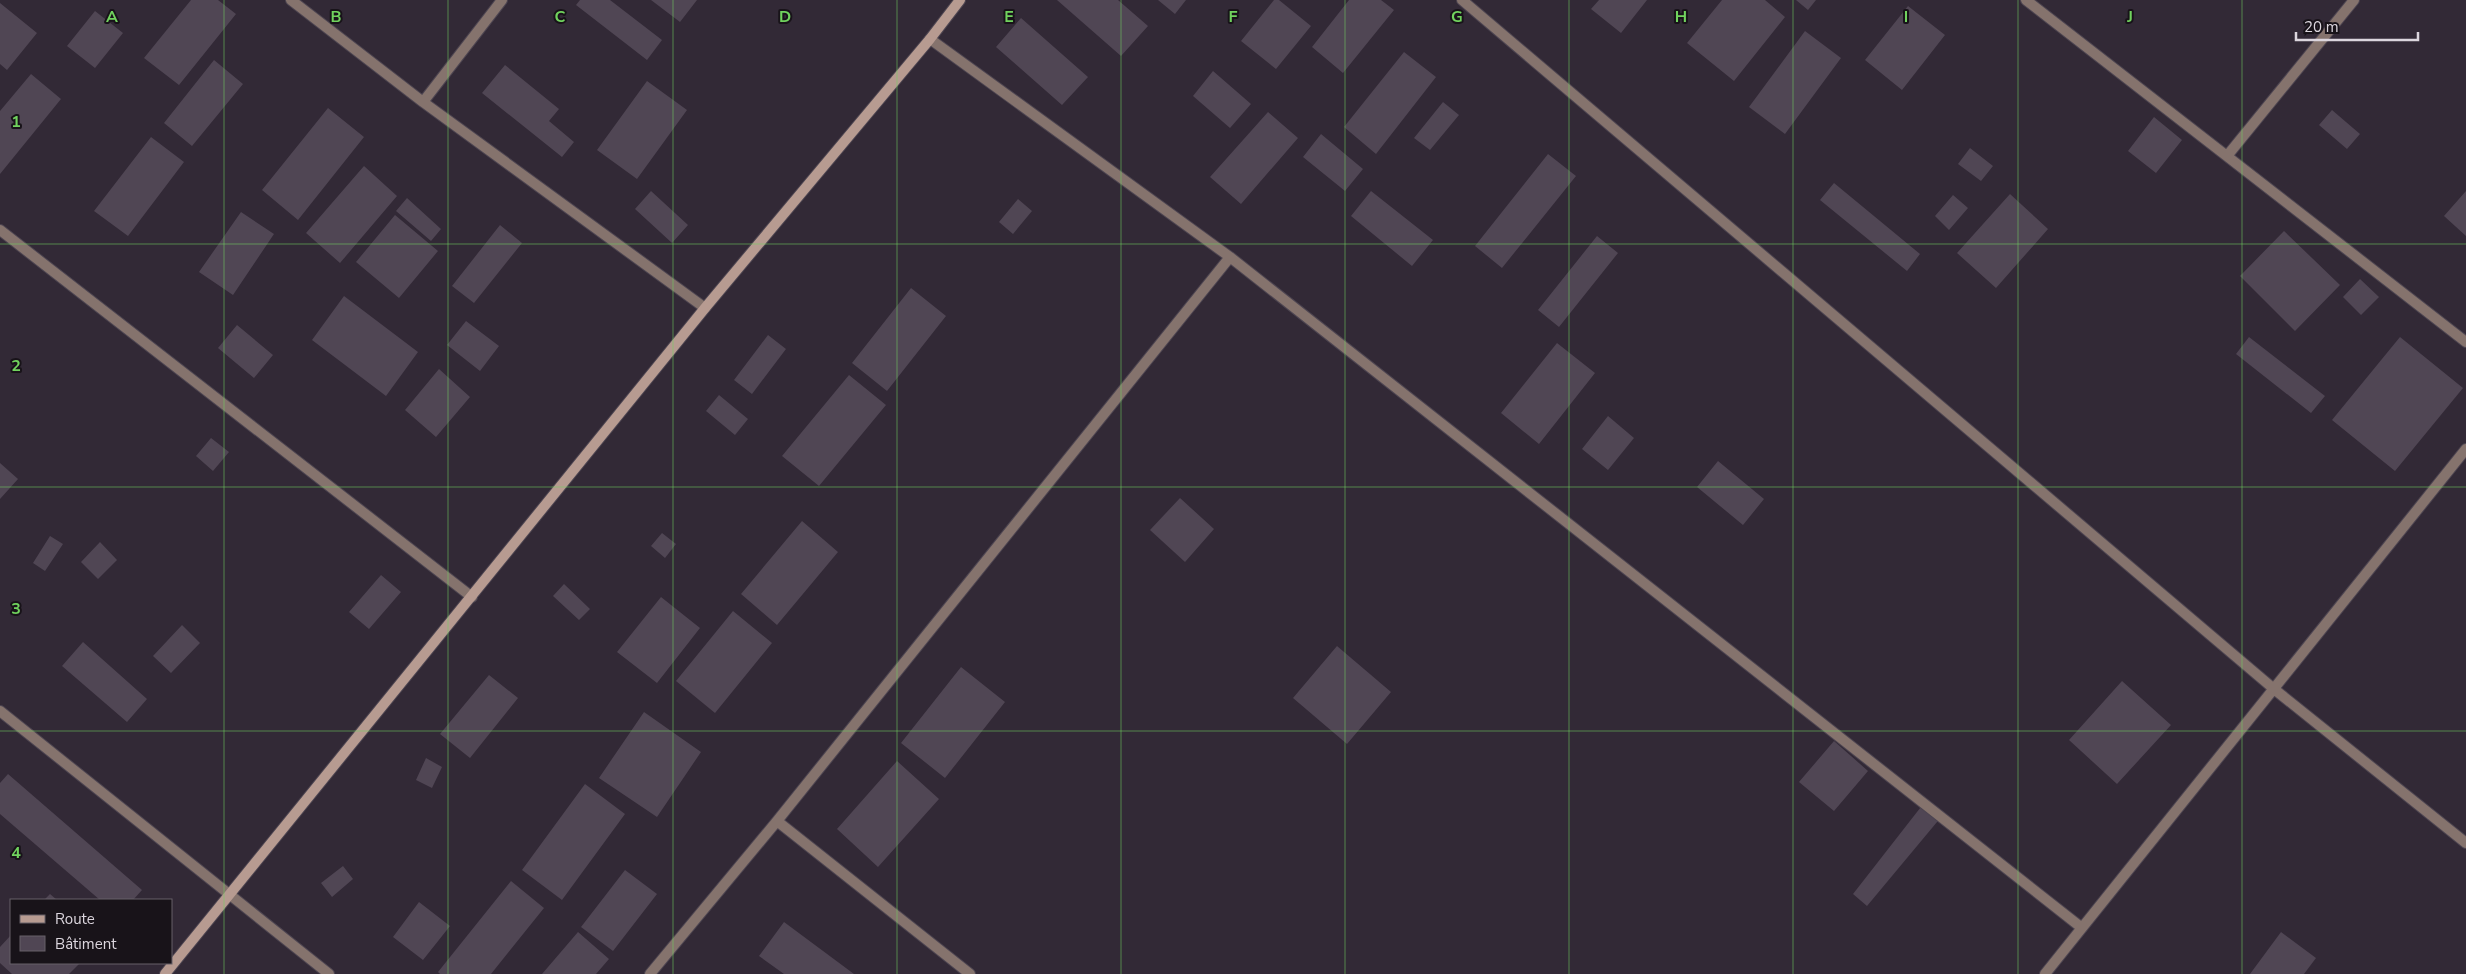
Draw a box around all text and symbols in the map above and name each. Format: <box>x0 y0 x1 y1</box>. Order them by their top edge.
text: A <box>106 6 118 28</box>
text: B <box>330 6 342 28</box>
text: C <box>555 6 566 28</box>
text: D <box>779 6 791 28</box>
text: E <box>1004 6 1014 28</box>
text: F <box>1229 6 1238 28</box>
text: G <box>1451 6 1463 28</box>
text: H <box>1675 6 1687 28</box>
text: I <box>1904 6 1908 28</box>
text: J <box>2126 6 2133 28</box>
scale bar <box>2296 10 2418 42</box>
text: 20 m <box>2304 17 2339 37</box>
text: 1 <box>11 111 21 133</box>
text: 2 <box>11 355 21 377</box>
text: 3 <box>11 598 21 620</box>
text: 4 <box>11 842 21 864</box>
legend <box>10 899 172 964</box>
text: Route <box>55 909 95 929</box>
text: Bâtiment <box>55 934 117 954</box>

